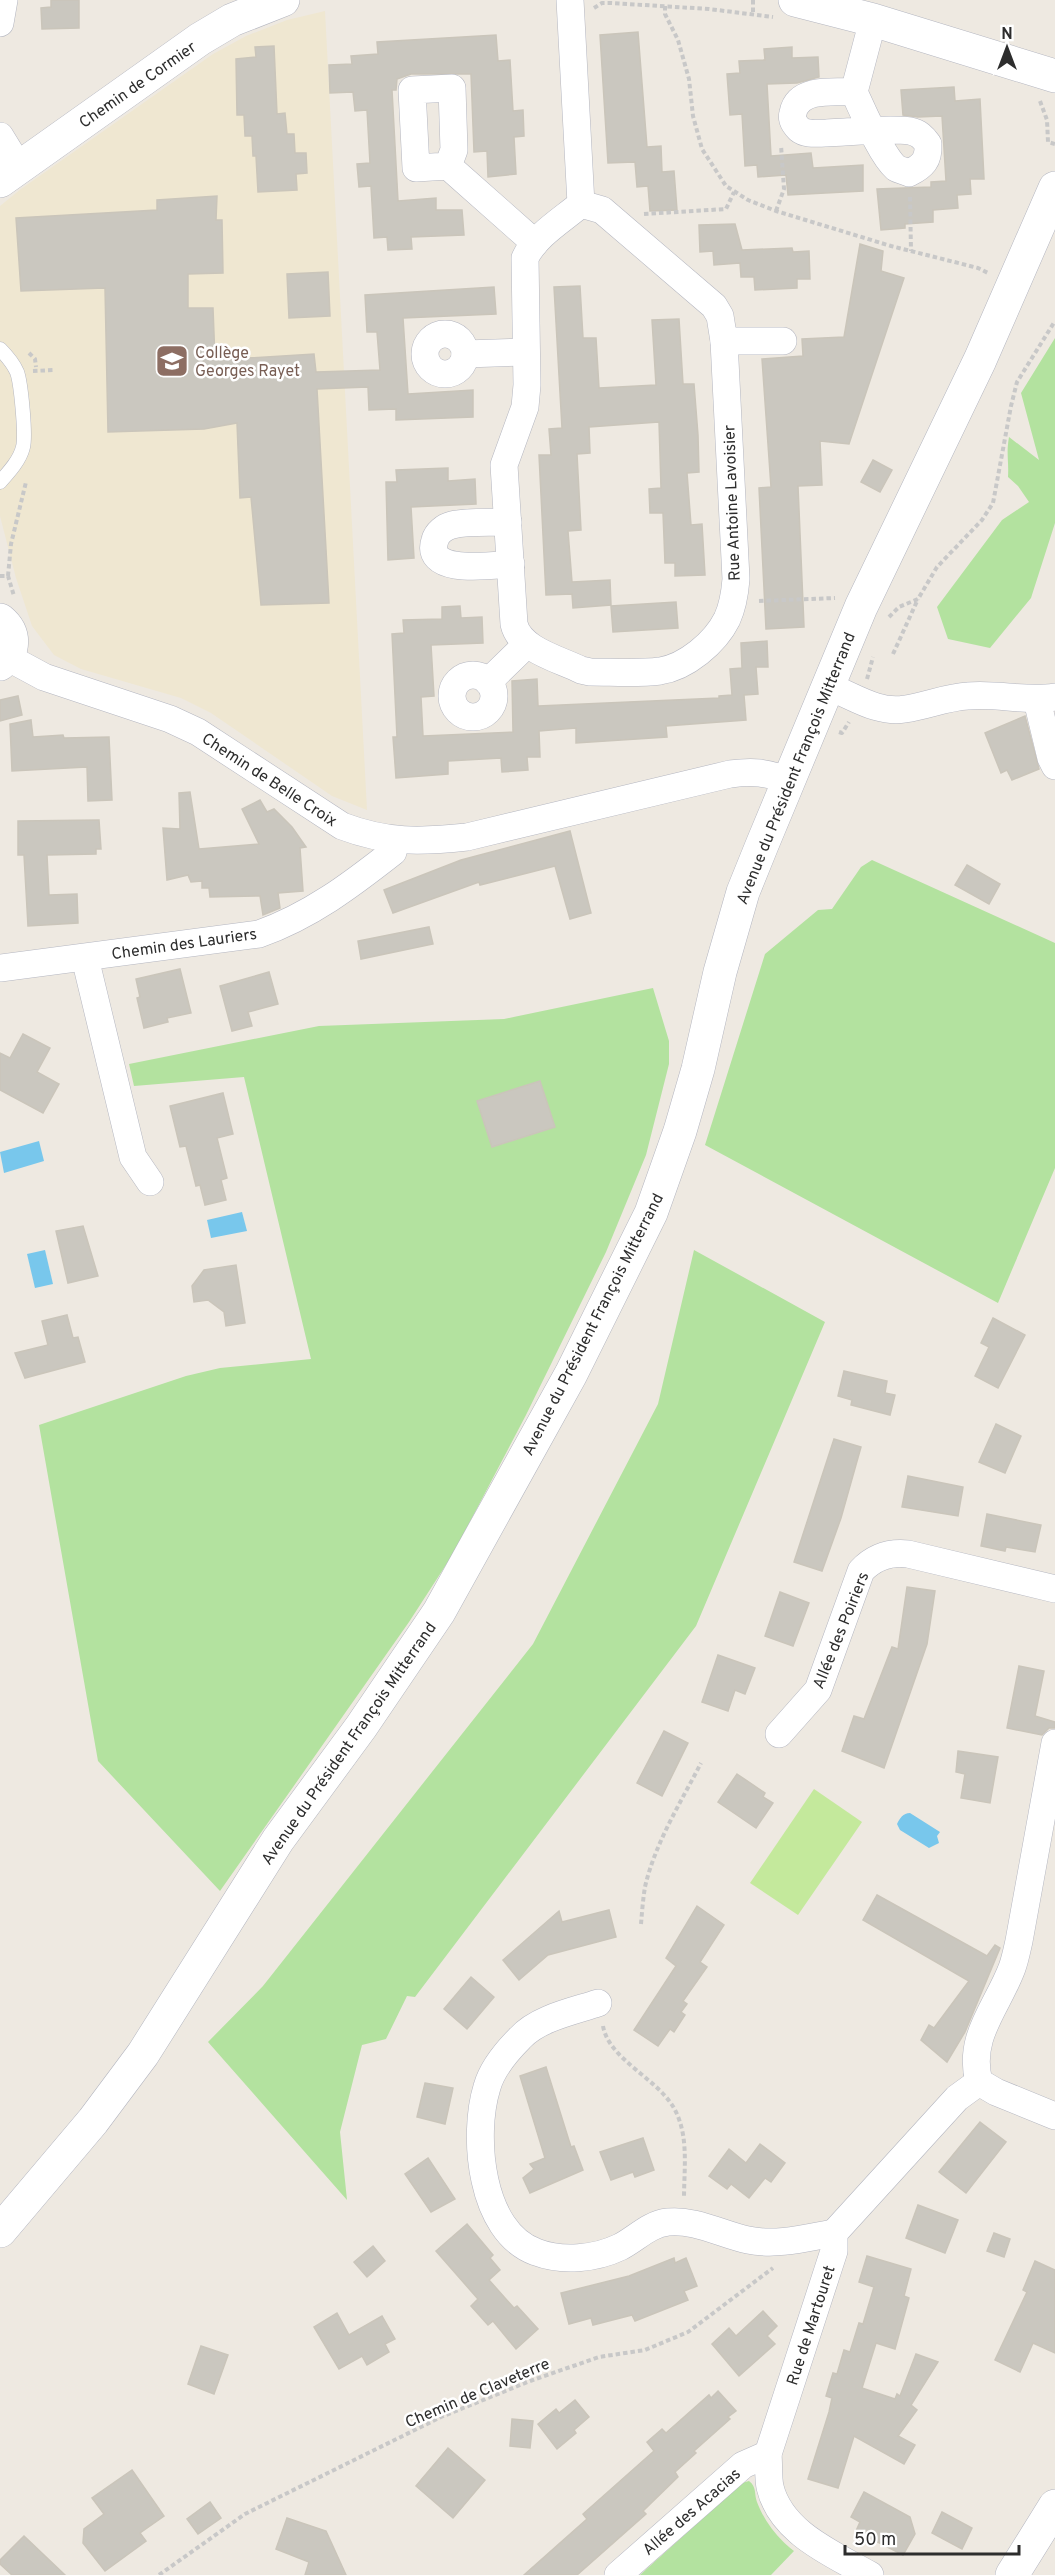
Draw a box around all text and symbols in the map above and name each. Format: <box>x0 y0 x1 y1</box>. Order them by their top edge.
north arrow <box>977 18 1037 78</box>
text: N <box>1001 25 1013 45</box>
street label: Chemin de Cormier <box>76 38 200 133</box>
school or university icon: Collège Georges Rayet <box>154 343 190 379</box>
place label: Collège Georges Rayet <box>195 344 300 382</box>
street label: Rue Antoine Lavoisier <box>720 425 746 581</box>
street label: Avenue du Président François Mitterrand <box>733 630 861 908</box>
street label: Chemin de Belle Croix <box>197 729 340 832</box>
street label: Chemin des Lauriers <box>110 925 258 965</box>
street label: Avenue du Président François Mitterrand <box>519 1190 669 1459</box>
street label: Allée des Poiriers <box>809 1569 874 1692</box>
street label: Avenue du Président François Mitterrand <box>258 1619 441 1869</box>
street label: Rue de Martouret <box>783 2263 841 2388</box>
street label: Chemin de Claveterre <box>403 2354 553 2433</box>
street label: Allée des Acacias <box>639 2464 745 2561</box>
scale bar <box>845 2518 1019 2556</box>
text: 50 m <box>854 2529 896 2552</box>

